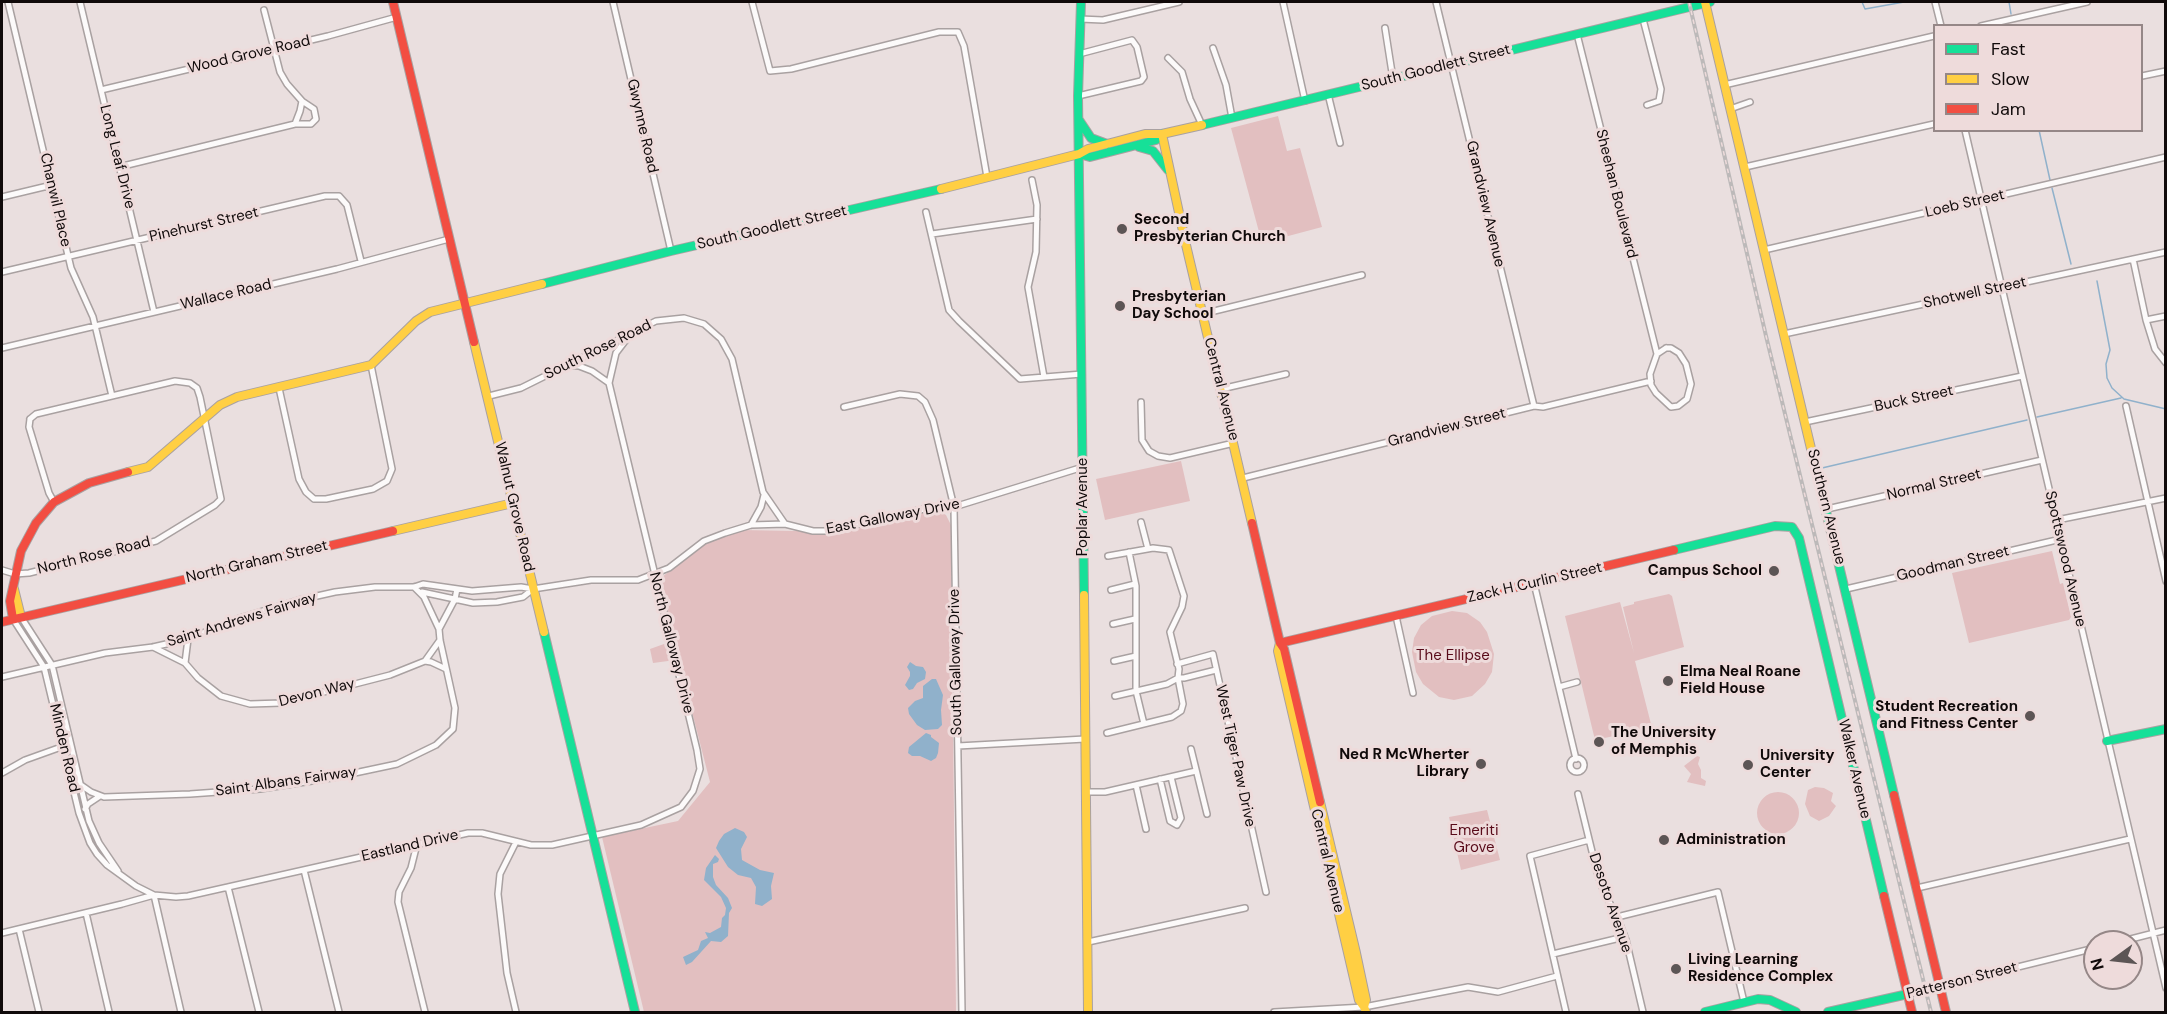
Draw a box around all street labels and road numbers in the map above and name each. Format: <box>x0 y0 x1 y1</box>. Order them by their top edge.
street label: Wood Grove Road <box>186 32 312 78</box>
street label: South Goodlett Street <box>1360 41 1512 95</box>
street label: Gwynne Road <box>622 77 662 175</box>
street label: Long Leaf Drive <box>95 103 139 211</box>
street label: Sheehan Boulevard <box>1591 128 1641 260</box>
street label: Grandview Avenue <box>1462 139 1508 269</box>
street label: Chanwil Place <box>35 151 75 249</box>
street label: Loeb Street <box>1924 186 2006 222</box>
street label: South Goodlett Street <box>695 202 849 254</box>
street label: Pinehurst Street <box>148 204 260 246</box>
street label: Shotwell Street <box>1922 273 2028 313</box>
street label: Wallace Road <box>179 276 273 314</box>
street label: South Rose Road <box>541 316 655 384</box>
street label: Central Avenue <box>1199 336 1243 442</box>
street label: Buck Street <box>1873 382 1955 416</box>
street label: Grandview Street <box>1386 405 1508 451</box>
street label: Walnut Grove Road <box>490 440 538 574</box>
street label: Southern Avenue <box>1803 447 1849 567</box>
street label: Poplar Avenue <box>1074 458 1092 556</box>
street label: Normal Street <box>1885 465 1983 505</box>
street label: Spottswood Avenue <box>2041 489 2089 629</box>
street label: East Galloway Drive <box>825 495 961 539</box>
street label: North Rose Road <box>36 533 152 579</box>
street label: North Graham Street <box>184 537 330 587</box>
street label: Goodman Street <box>1895 542 2011 586</box>
street label: Zack H Curlin Street <box>1466 559 1604 607</box>
street label: North Galloway Drive <box>645 570 697 716</box>
street label: Saint Andrews Fairway <box>165 589 319 651</box>
street label: South Galloway Drive <box>946 589 966 735</box>
street label: Devon Way <box>277 675 357 711</box>
street label: West Tiger Paw Drive <box>1211 683 1259 829</box>
street label: Minden Road <box>45 702 83 794</box>
street label: Walker Avenue <box>1834 718 1874 820</box>
street label: Saint Albans Fairway <box>214 763 358 801</box>
street label: Central Avenue <box>1306 807 1348 915</box>
street label: Eastland Drive <box>360 826 460 866</box>
street label: Desoto Avenue <box>1584 851 1636 955</box>
street label: Patterson Street <box>1905 959 2019 1003</box>

